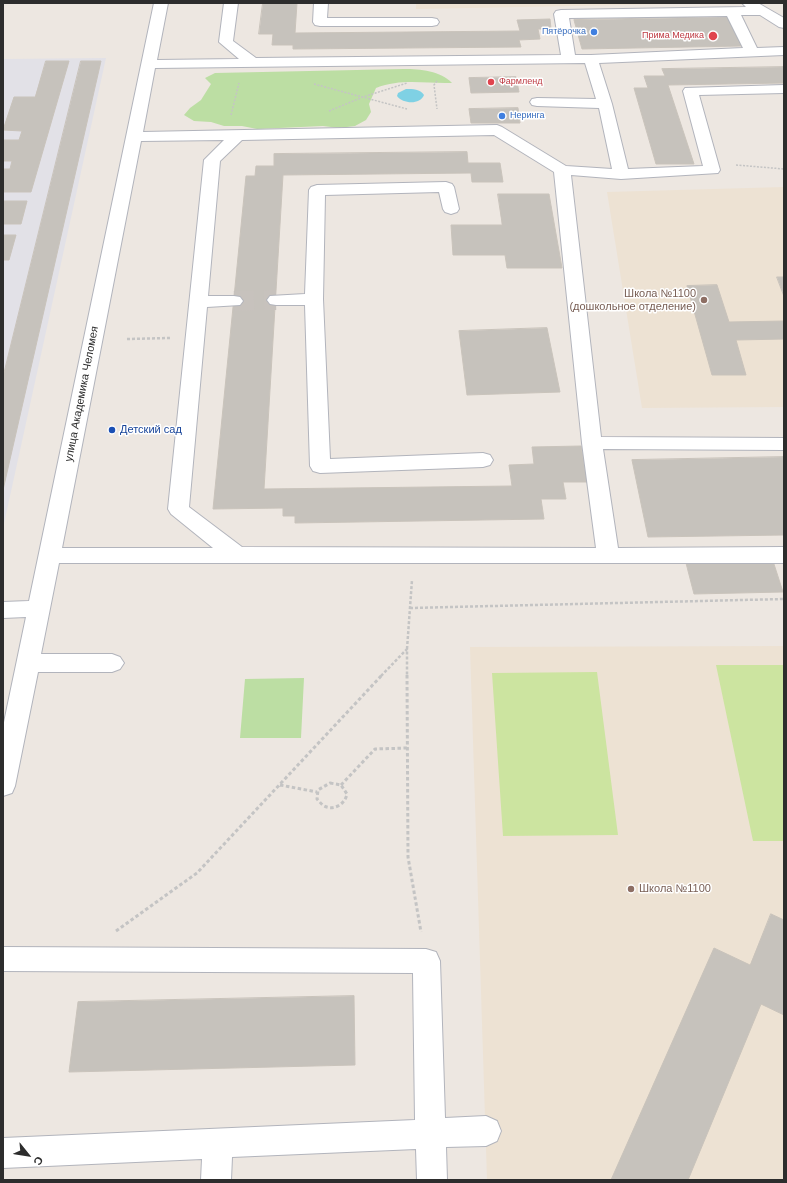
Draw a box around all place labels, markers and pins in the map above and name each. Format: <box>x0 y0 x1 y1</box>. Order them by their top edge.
place label: Пятёрочка <box>542 27 586 37</box>
marker: Пятёрочка <box>589 27 599 37</box>
marker: Прима Медика <box>707 30 719 42</box>
place label: Прима Медика <box>642 31 704 41</box>
marker: Фармленд <box>486 77 496 87</box>
place label: Фармленд <box>499 77 543 87</box>
marker: Неринга <box>497 111 507 121</box>
place label: Неринга <box>510 111 545 121</box>
place label: Школа №1100 (дошкольное отделение) <box>569 287 696 313</box>
marker: Школа №1100 (дошкольное отделение) <box>699 295 709 305</box>
place label: Детский сад <box>120 423 182 437</box>
marker: Детский сад <box>107 425 117 435</box>
place label: Школа №1100 <box>639 882 711 896</box>
marker: Школа №1100 <box>626 884 636 894</box>

